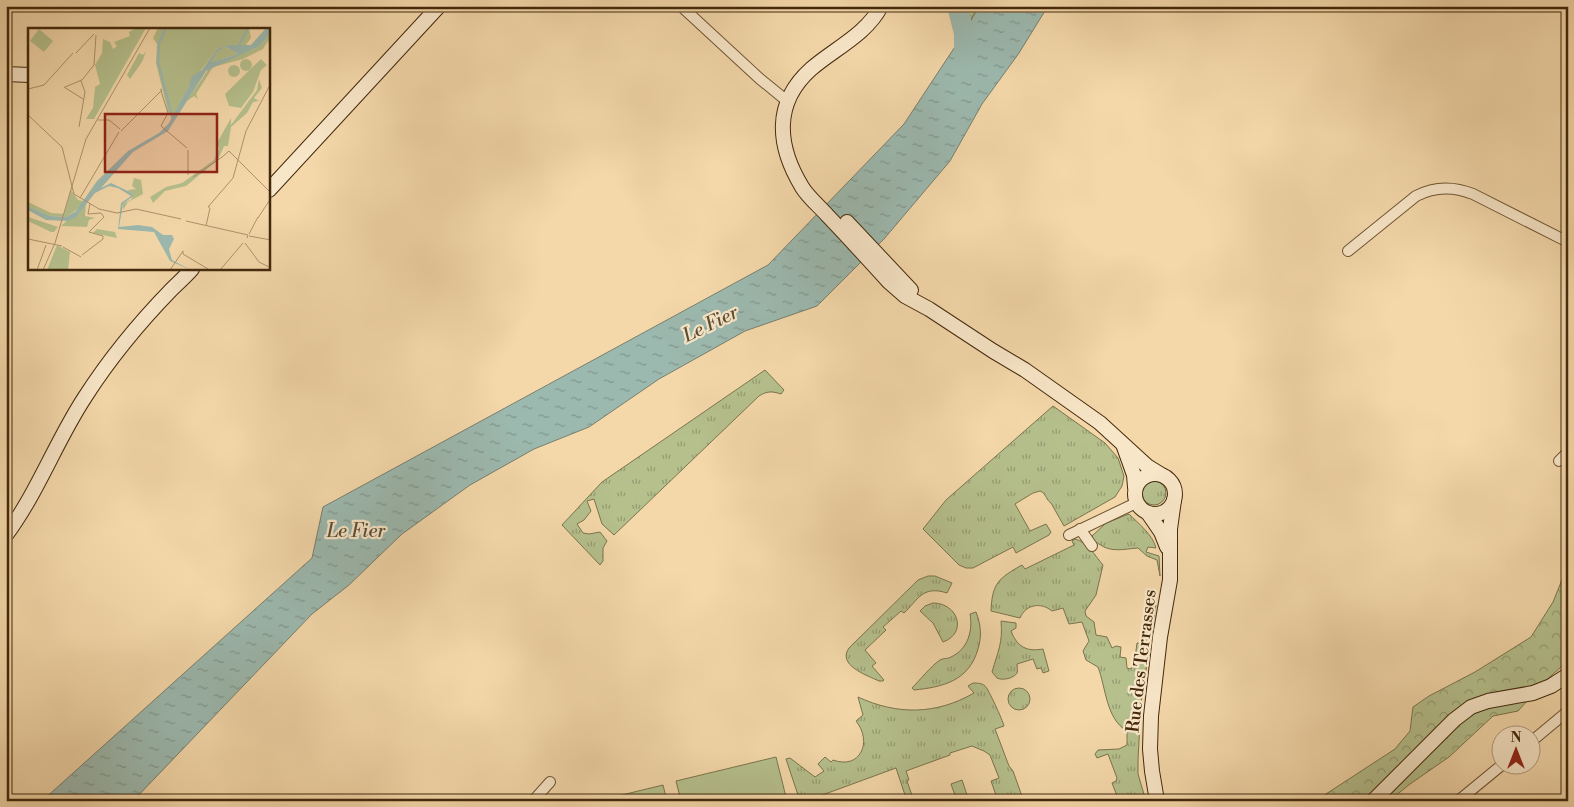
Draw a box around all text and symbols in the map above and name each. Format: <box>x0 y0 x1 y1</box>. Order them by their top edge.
inset map <box>28 28 270 270</box>
water label: Le Fier <box>678 300 743 348</box>
water label: Le Fier <box>326 519 386 543</box>
street label: Rue des Terrasses <box>1121 588 1162 734</box>
north arrow <box>1492 724 1542 774</box>
text: N <box>1510 729 1522 747</box>

